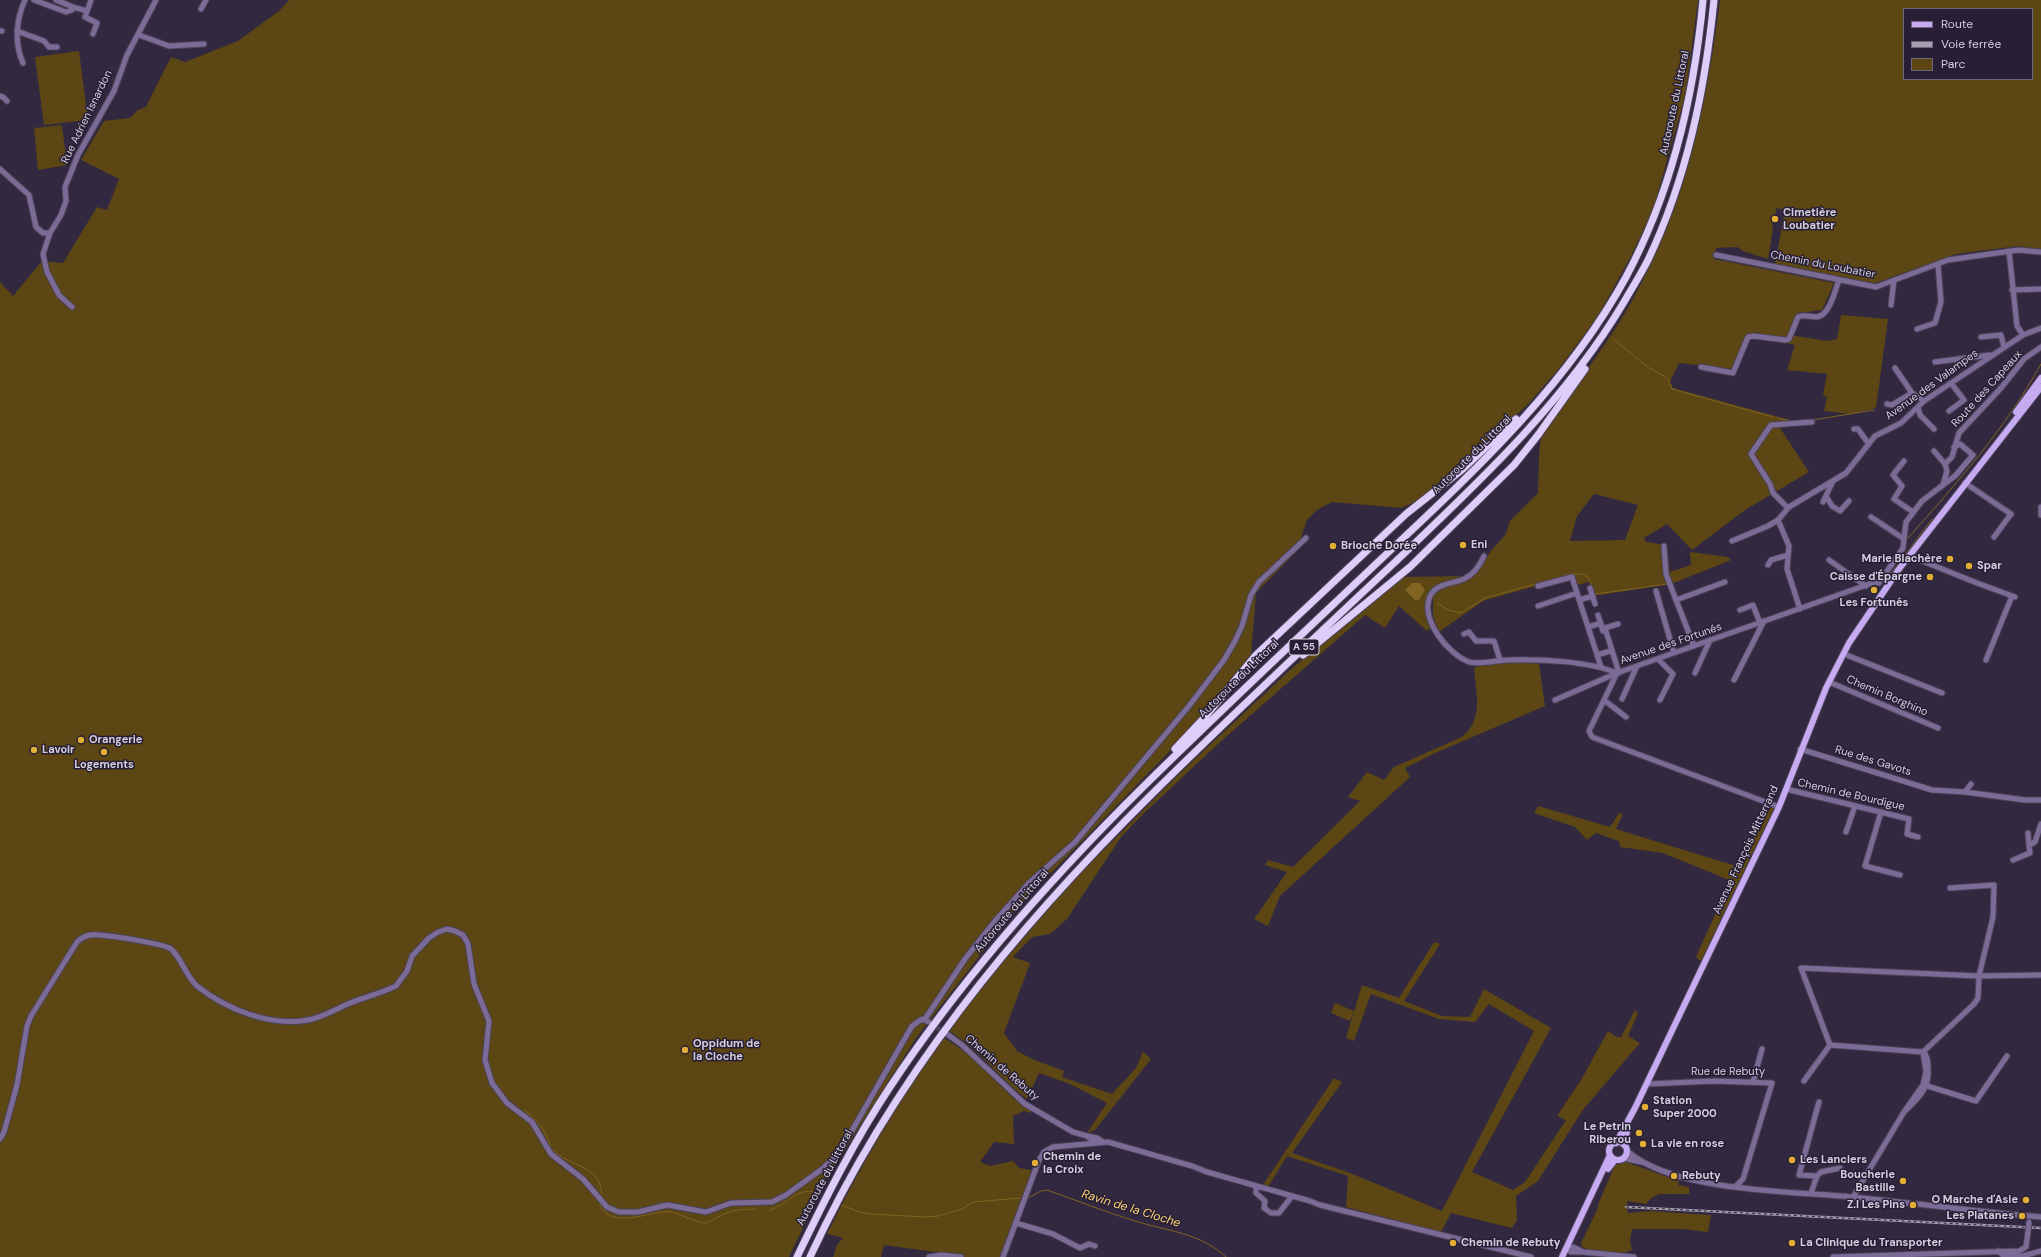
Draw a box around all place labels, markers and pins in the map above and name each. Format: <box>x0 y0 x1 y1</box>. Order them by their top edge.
place label: Cimetière Loubatier <box>1783 206 1836 232</box>
marker: Cimetière Loubatier <box>1770 214 1780 224</box>
place label: Eni <box>1471 538 1487 552</box>
place label: Brioche Dorée <box>1341 539 1417 553</box>
marker: Eni <box>1458 540 1468 550</box>
marker: Brioche Dorée <box>1328 541 1338 551</box>
place label: Marie Blachère <box>1862 552 1942 566</box>
marker: Marie Blachère <box>1945 554 1955 564</box>
place label: Spar <box>1977 559 2002 573</box>
marker: Spar <box>1964 561 1974 571</box>
place label: Caisse d'Épargne <box>1830 570 1922 584</box>
marker: Caisse d'Épargne <box>1925 572 1935 582</box>
marker: Les Fortunés <box>1869 585 1879 595</box>
place label: Les Fortunés <box>1840 596 1908 610</box>
place label: Orangerie <box>89 733 142 747</box>
marker: Orangerie <box>76 735 86 745</box>
place label: Lavoir <box>42 743 75 757</box>
marker: Lavoir <box>29 745 39 755</box>
marker: Logements <box>99 747 109 757</box>
place label: Logements <box>74 758 134 772</box>
place label: Oppidum de la Cloche <box>693 1037 760 1063</box>
marker: Oppidum de la Cloche <box>680 1045 690 1055</box>
place label: Station Super 2000 <box>1653 1094 1717 1120</box>
marker: Station Super 2000 <box>1640 1102 1650 1112</box>
place label: Le Petrin Riberou <box>1584 1120 1631 1146</box>
marker: Le Petrin Riberou <box>1634 1128 1644 1138</box>
place label: La vie en rose <box>1651 1137 1724 1151</box>
marker: La vie en rose <box>1638 1139 1648 1149</box>
place label: Chemin de la Croix <box>1043 1150 1101 1176</box>
place label: Les Lanciers <box>1800 1153 1867 1167</box>
marker: Les Lanciers <box>1787 1155 1797 1165</box>
marker: Chemin de la Croix <box>1030 1158 1040 1168</box>
place label: Boucherie Bastille <box>1840 1168 1895 1194</box>
place label: Rebuty <box>1682 1169 1721 1183</box>
marker: Rebuty <box>1669 1171 1679 1181</box>
marker: Boucherie Bastille <box>1898 1176 1908 1186</box>
place label: O Marche d'Asie <box>1932 1193 2018 1207</box>
marker: O Marche d'Asie <box>2021 1195 2031 1205</box>
place label: Z.I Les Pins <box>1847 1198 1905 1212</box>
marker: Z.I Les Pins <box>1908 1200 1918 1210</box>
place label: Les Platanes <box>1947 1209 2014 1223</box>
marker: Les Platanes <box>2017 1211 2027 1221</box>
place label: Chemin de Rebuty <box>1461 1236 1560 1250</box>
place label: La Clinique du Transporter <box>1800 1236 1943 1250</box>
marker: Chemin de Rebuty <box>1448 1238 1458 1248</box>
marker: La Clinique du Transporter <box>1787 1238 1797 1248</box>

